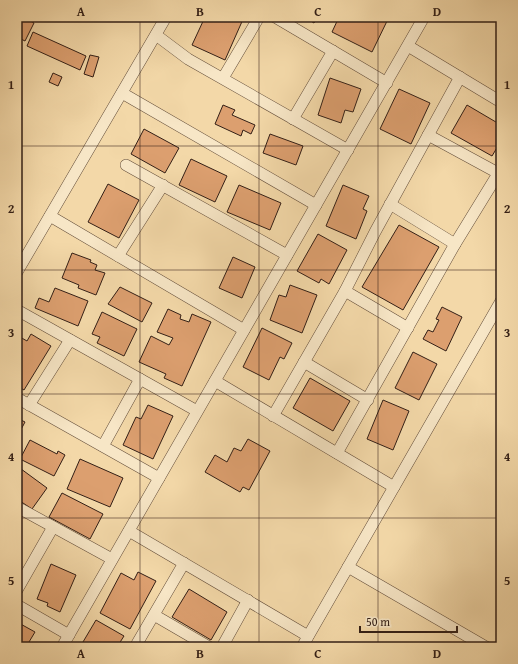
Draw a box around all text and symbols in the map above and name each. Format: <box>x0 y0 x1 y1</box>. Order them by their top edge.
text: A <box>77 2 86 21</box>
text: B <box>196 2 204 21</box>
text: C <box>314 2 322 21</box>
text: D <box>433 2 441 21</box>
text: 1 <box>8 75 14 94</box>
text: 1 <box>504 75 510 94</box>
text: 2 <box>8 199 15 218</box>
text: 2 <box>504 199 511 218</box>
text: 3 <box>8 323 14 342</box>
text: 3 <box>504 323 510 342</box>
text: 4 <box>8 447 15 466</box>
text: 4 <box>504 447 511 466</box>
text: 5 <box>8 571 15 590</box>
text: 5 <box>504 571 511 590</box>
scale bar <box>360 608 457 634</box>
text: 50 m <box>366 613 390 630</box>
text: A <box>77 644 86 663</box>
text: B <box>196 644 204 663</box>
text: C <box>314 644 322 663</box>
text: D <box>433 644 441 663</box>

